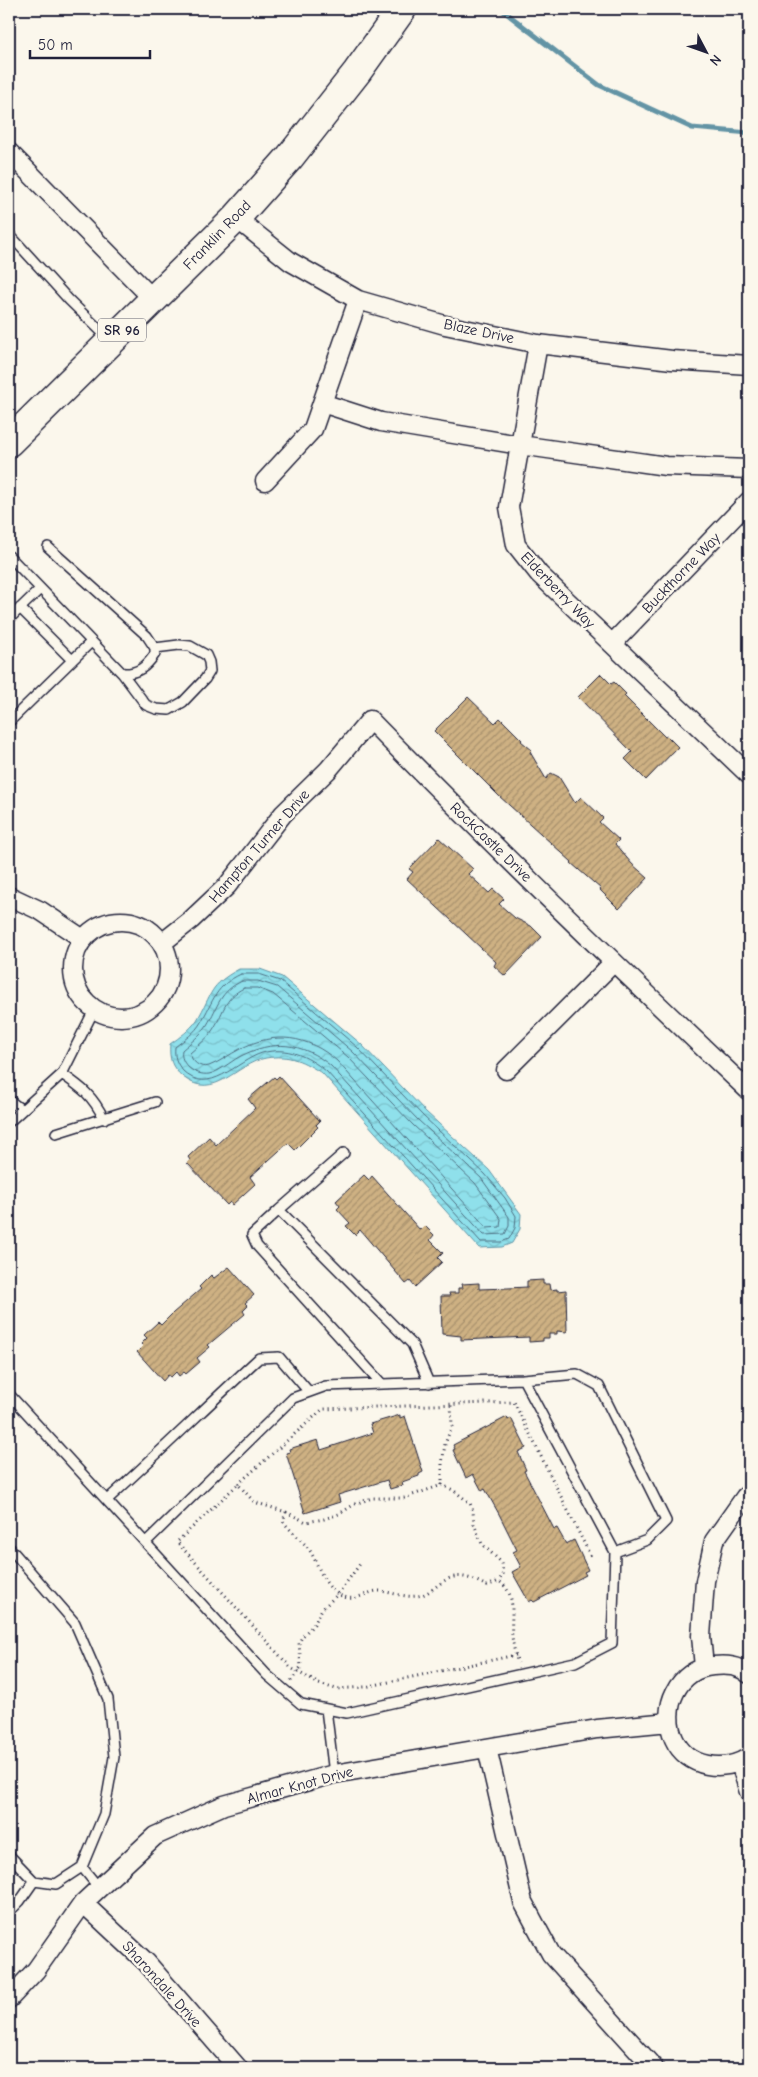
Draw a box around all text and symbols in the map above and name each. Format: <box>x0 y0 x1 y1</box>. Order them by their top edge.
scale bar <box>30 28 150 60</box>
north arrow <box>680 28 730 78</box>
text: 50 m <box>38 36 73 54</box>
text: N <box>706 51 725 69</box>
street label: Franklin Road <box>179 196 255 274</box>
street label: Blaze Drive <box>442 315 516 347</box>
road number: SR 96 <box>98 318 146 342</box>
street label: Buckthorne Way <box>638 529 724 617</box>
street label: Elderberry Way <box>517 548 599 632</box>
street label: Hampton Turner Drive <box>205 785 313 906</box>
street label: RockCastle Drive <box>446 798 536 886</box>
street label: Almar Knot Drive <box>245 1762 356 1808</box>
street label: Sharondale Drive <box>119 1937 206 2031</box>

